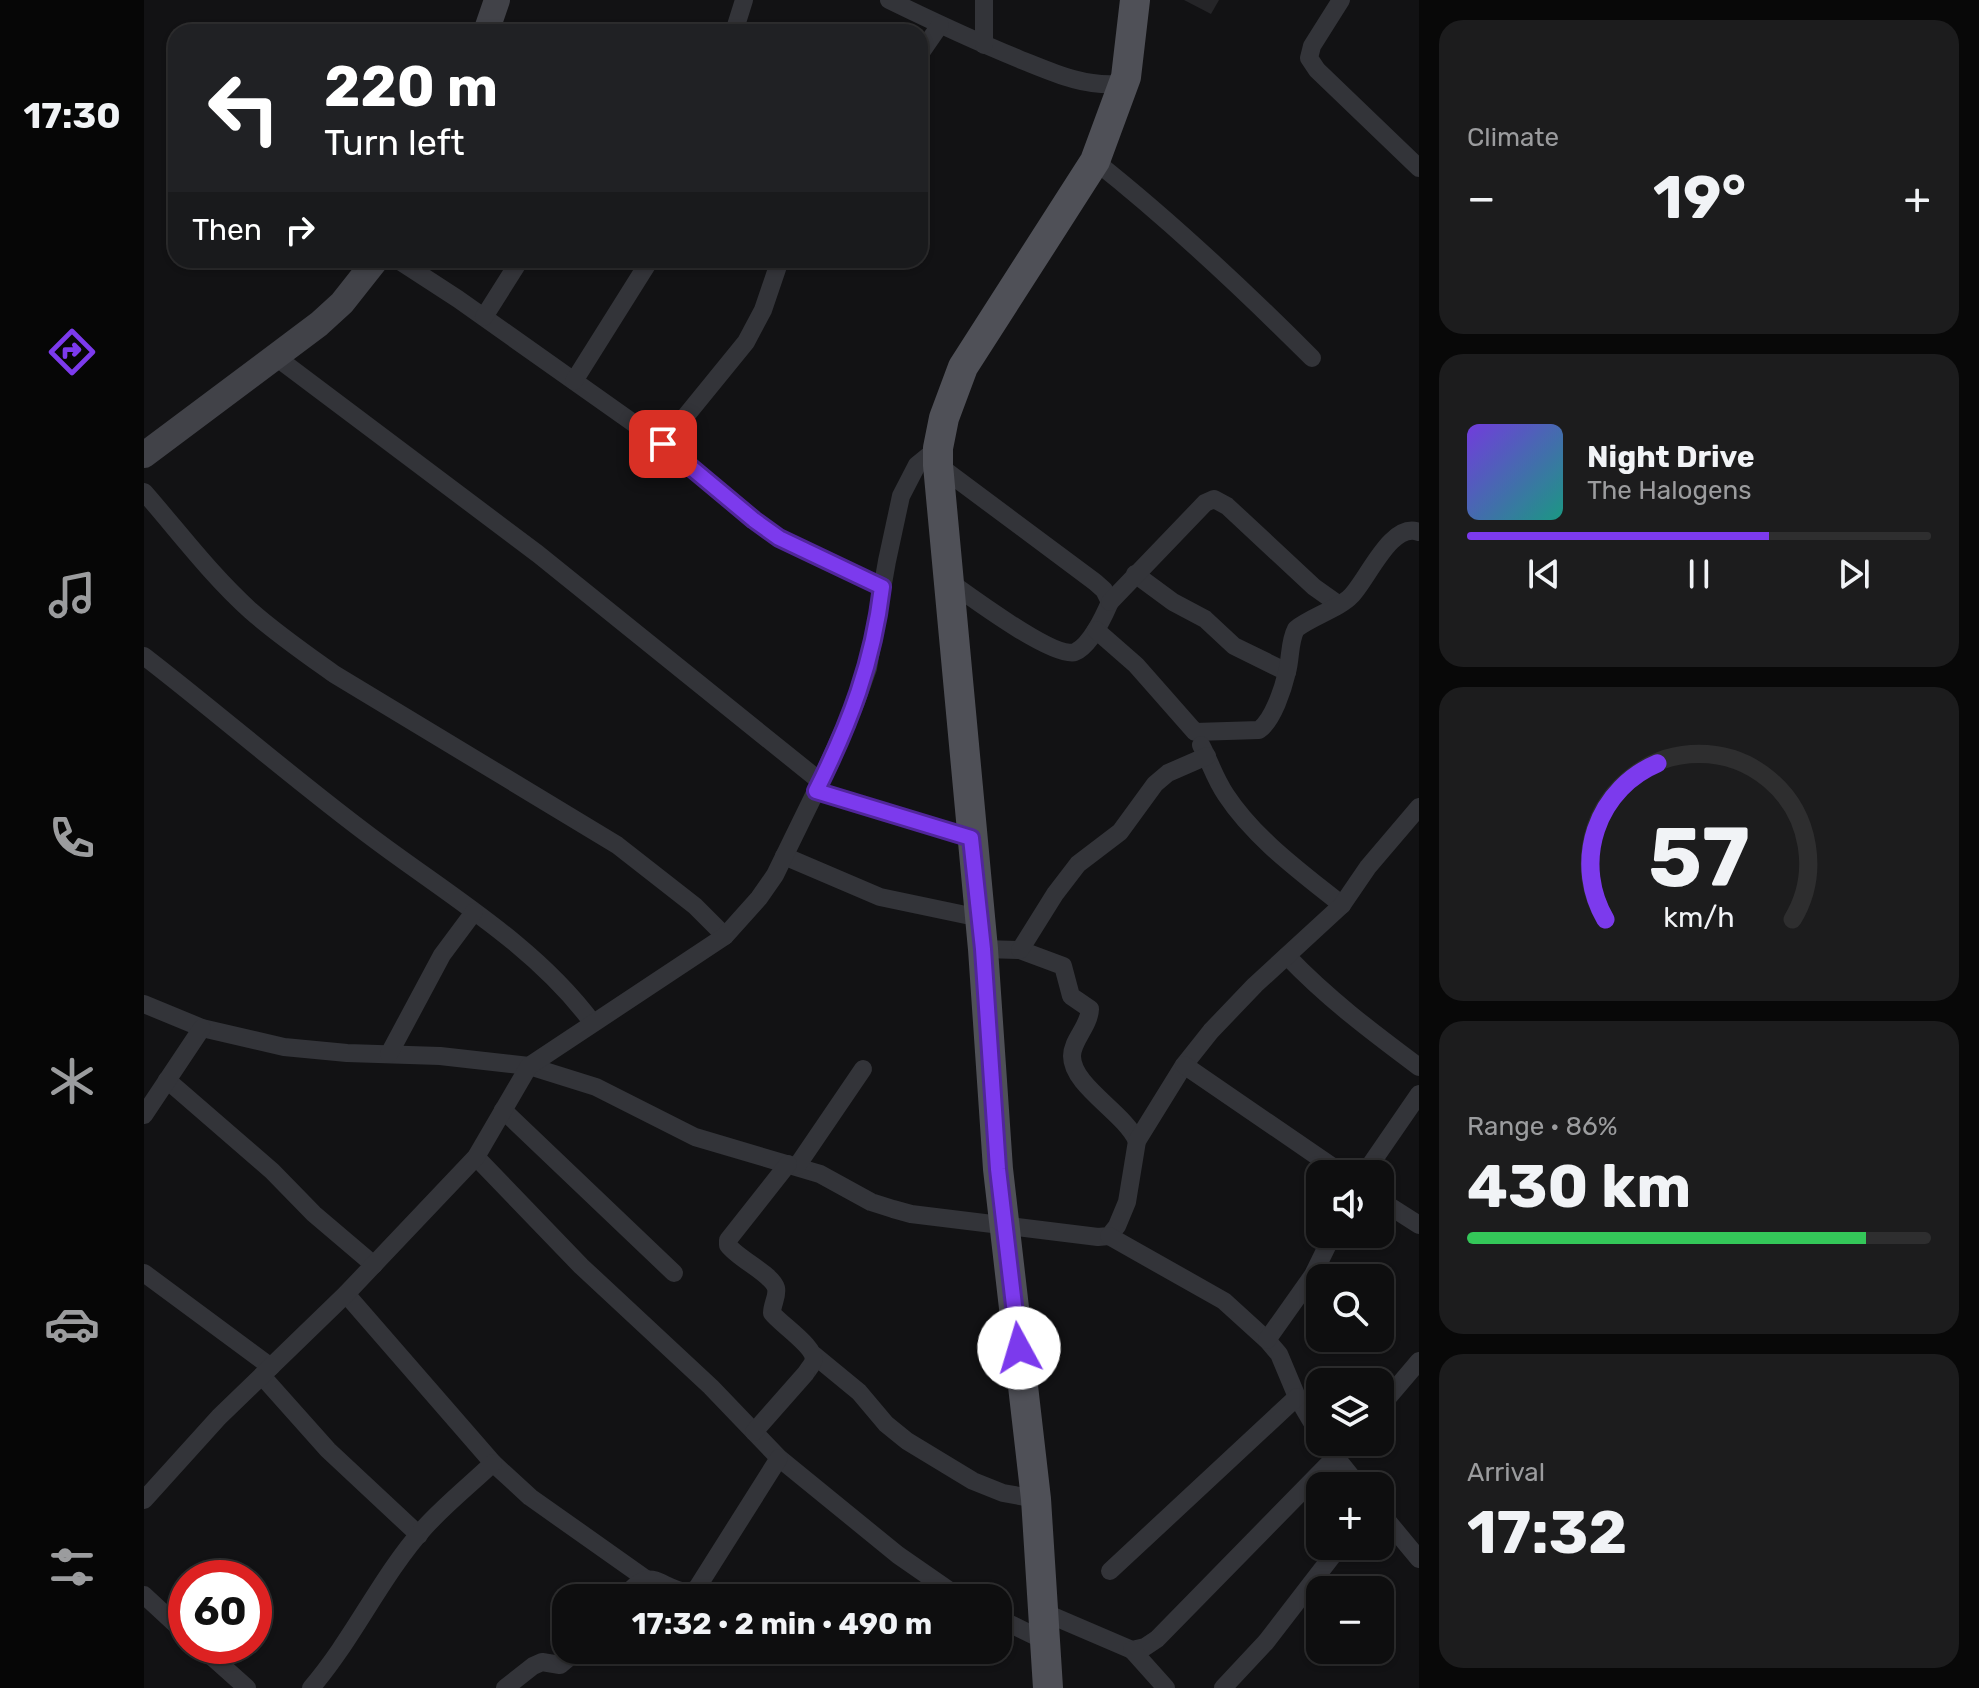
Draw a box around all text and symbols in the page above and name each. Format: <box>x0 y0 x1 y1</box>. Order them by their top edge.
text: 220 m <box>324 54 498 120</box>
icon: left <box>192 56 296 160</box>
text: 17:30 <box>23 94 121 137</box>
text: Turn left <box>324 121 465 164</box>
text: Climate <box>1467 122 1559 153</box>
text: 19° <box>1653 162 1746 233</box>
text: − <box>1467 172 1496 224</box>
text: + <box>1904 172 1931 224</box>
icon: right <box>278 208 322 252</box>
text: Then <box>192 212 262 248</box>
icon: directions <box>44 324 100 380</box>
pin <box>629 410 697 478</box>
icon: arrive <box>641 422 685 466</box>
text: Night Drive <box>1587 439 1755 475</box>
text: The Halogens <box>1587 475 1752 506</box>
icon: previous <box>1522 552 1566 596</box>
icon: pause <box>1677 552 1721 596</box>
icon: next <box>1832 552 1876 596</box>
icon: music <box>44 567 100 623</box>
text: 57 <box>1648 808 1750 907</box>
icon: phone <box>44 810 100 866</box>
text: km/h <box>1663 900 1735 934</box>
icon: climate <box>44 1053 100 1109</box>
text: Range · 86% <box>1467 1111 1618 1142</box>
text: 430 km <box>1467 1151 1691 1222</box>
map controls <box>1306 1160 1394 1664</box>
button: sound <box>1306 1160 1394 1248</box>
button: search <box>1306 1264 1394 1352</box>
icon: car <box>44 1296 100 1352</box>
position arrow <box>977 1306 1061 1390</box>
button: layers <box>1306 1368 1394 1456</box>
text: Arrival <box>1467 1457 1545 1488</box>
button: + <box>1306 1472 1394 1560</box>
text: 17:32 <box>1467 1497 1627 1568</box>
icon: filters <box>44 1539 100 1595</box>
speed limit sign: 60 <box>168 1560 272 1664</box>
button: − <box>1306 1576 1394 1664</box>
text: 17:32 · 2 min · 490 m <box>632 1606 932 1642</box>

